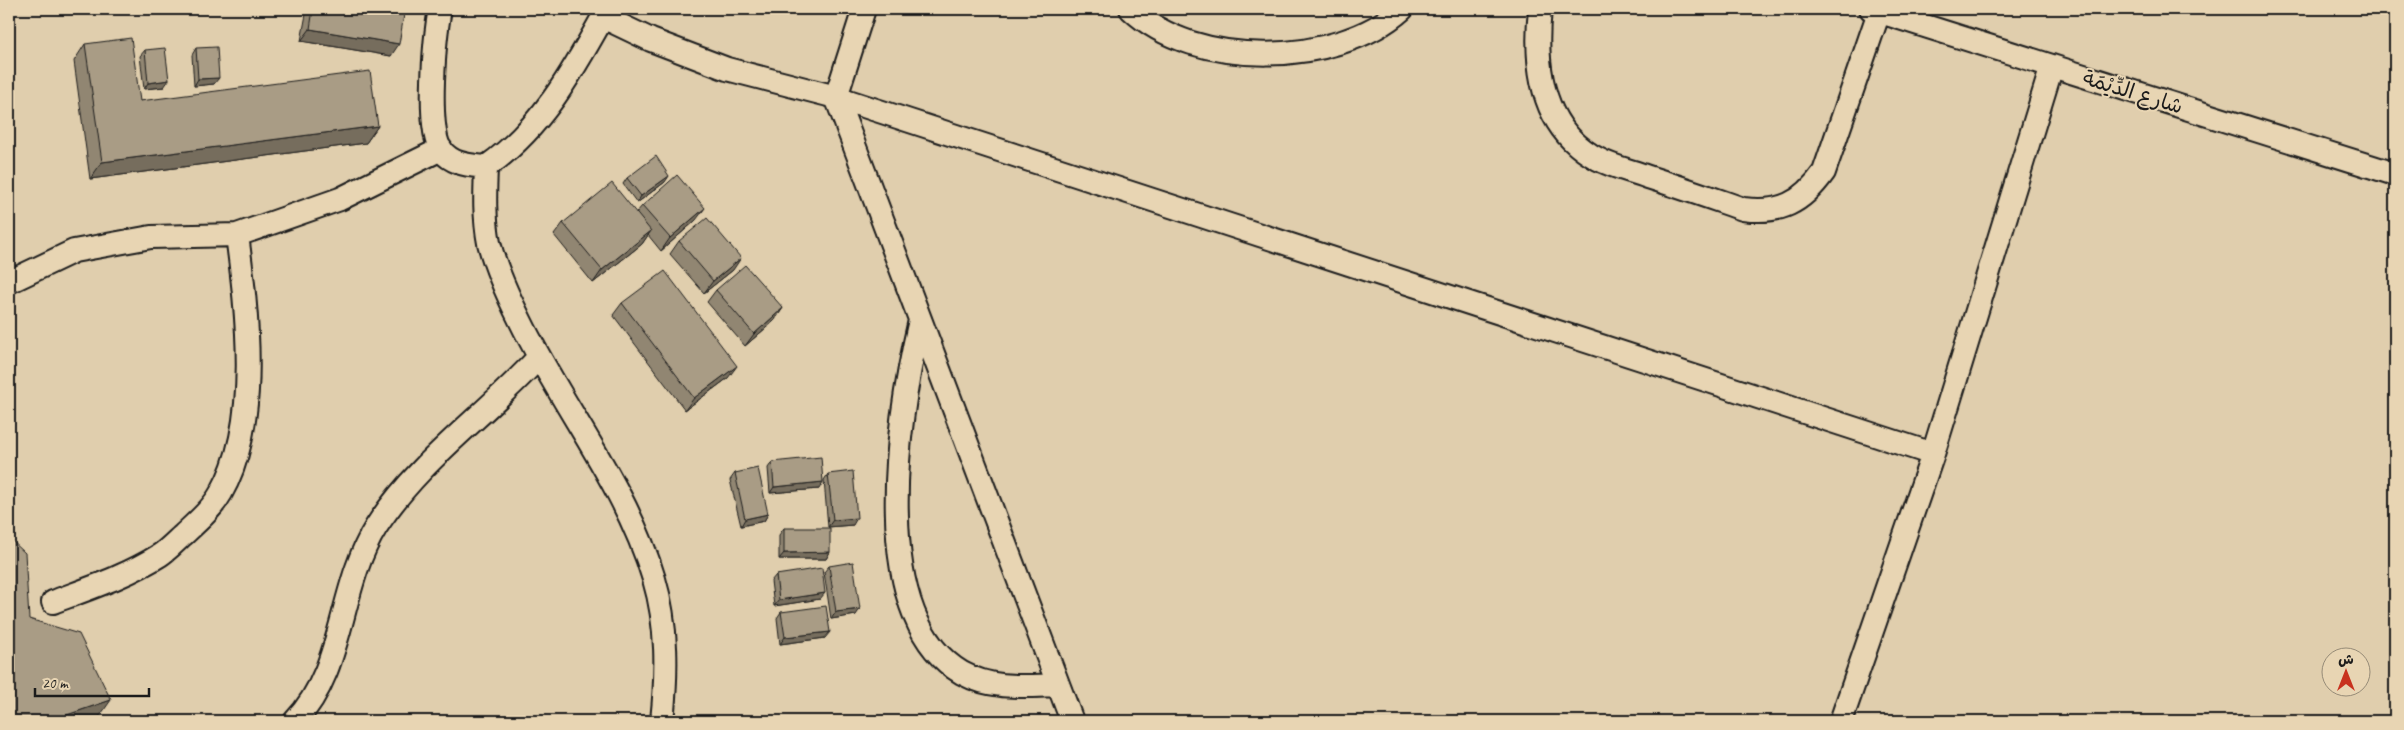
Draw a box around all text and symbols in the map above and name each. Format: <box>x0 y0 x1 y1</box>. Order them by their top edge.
street label: شارع الدِّيْمَة <box>2079 64 2186 121</box>
north arrow <box>2322 648 2372 698</box>
text: ش <box>2338 651 2354 668</box>
scale bar <box>35 665 149 697</box>
text: 20 m <box>42 674 69 693</box>

